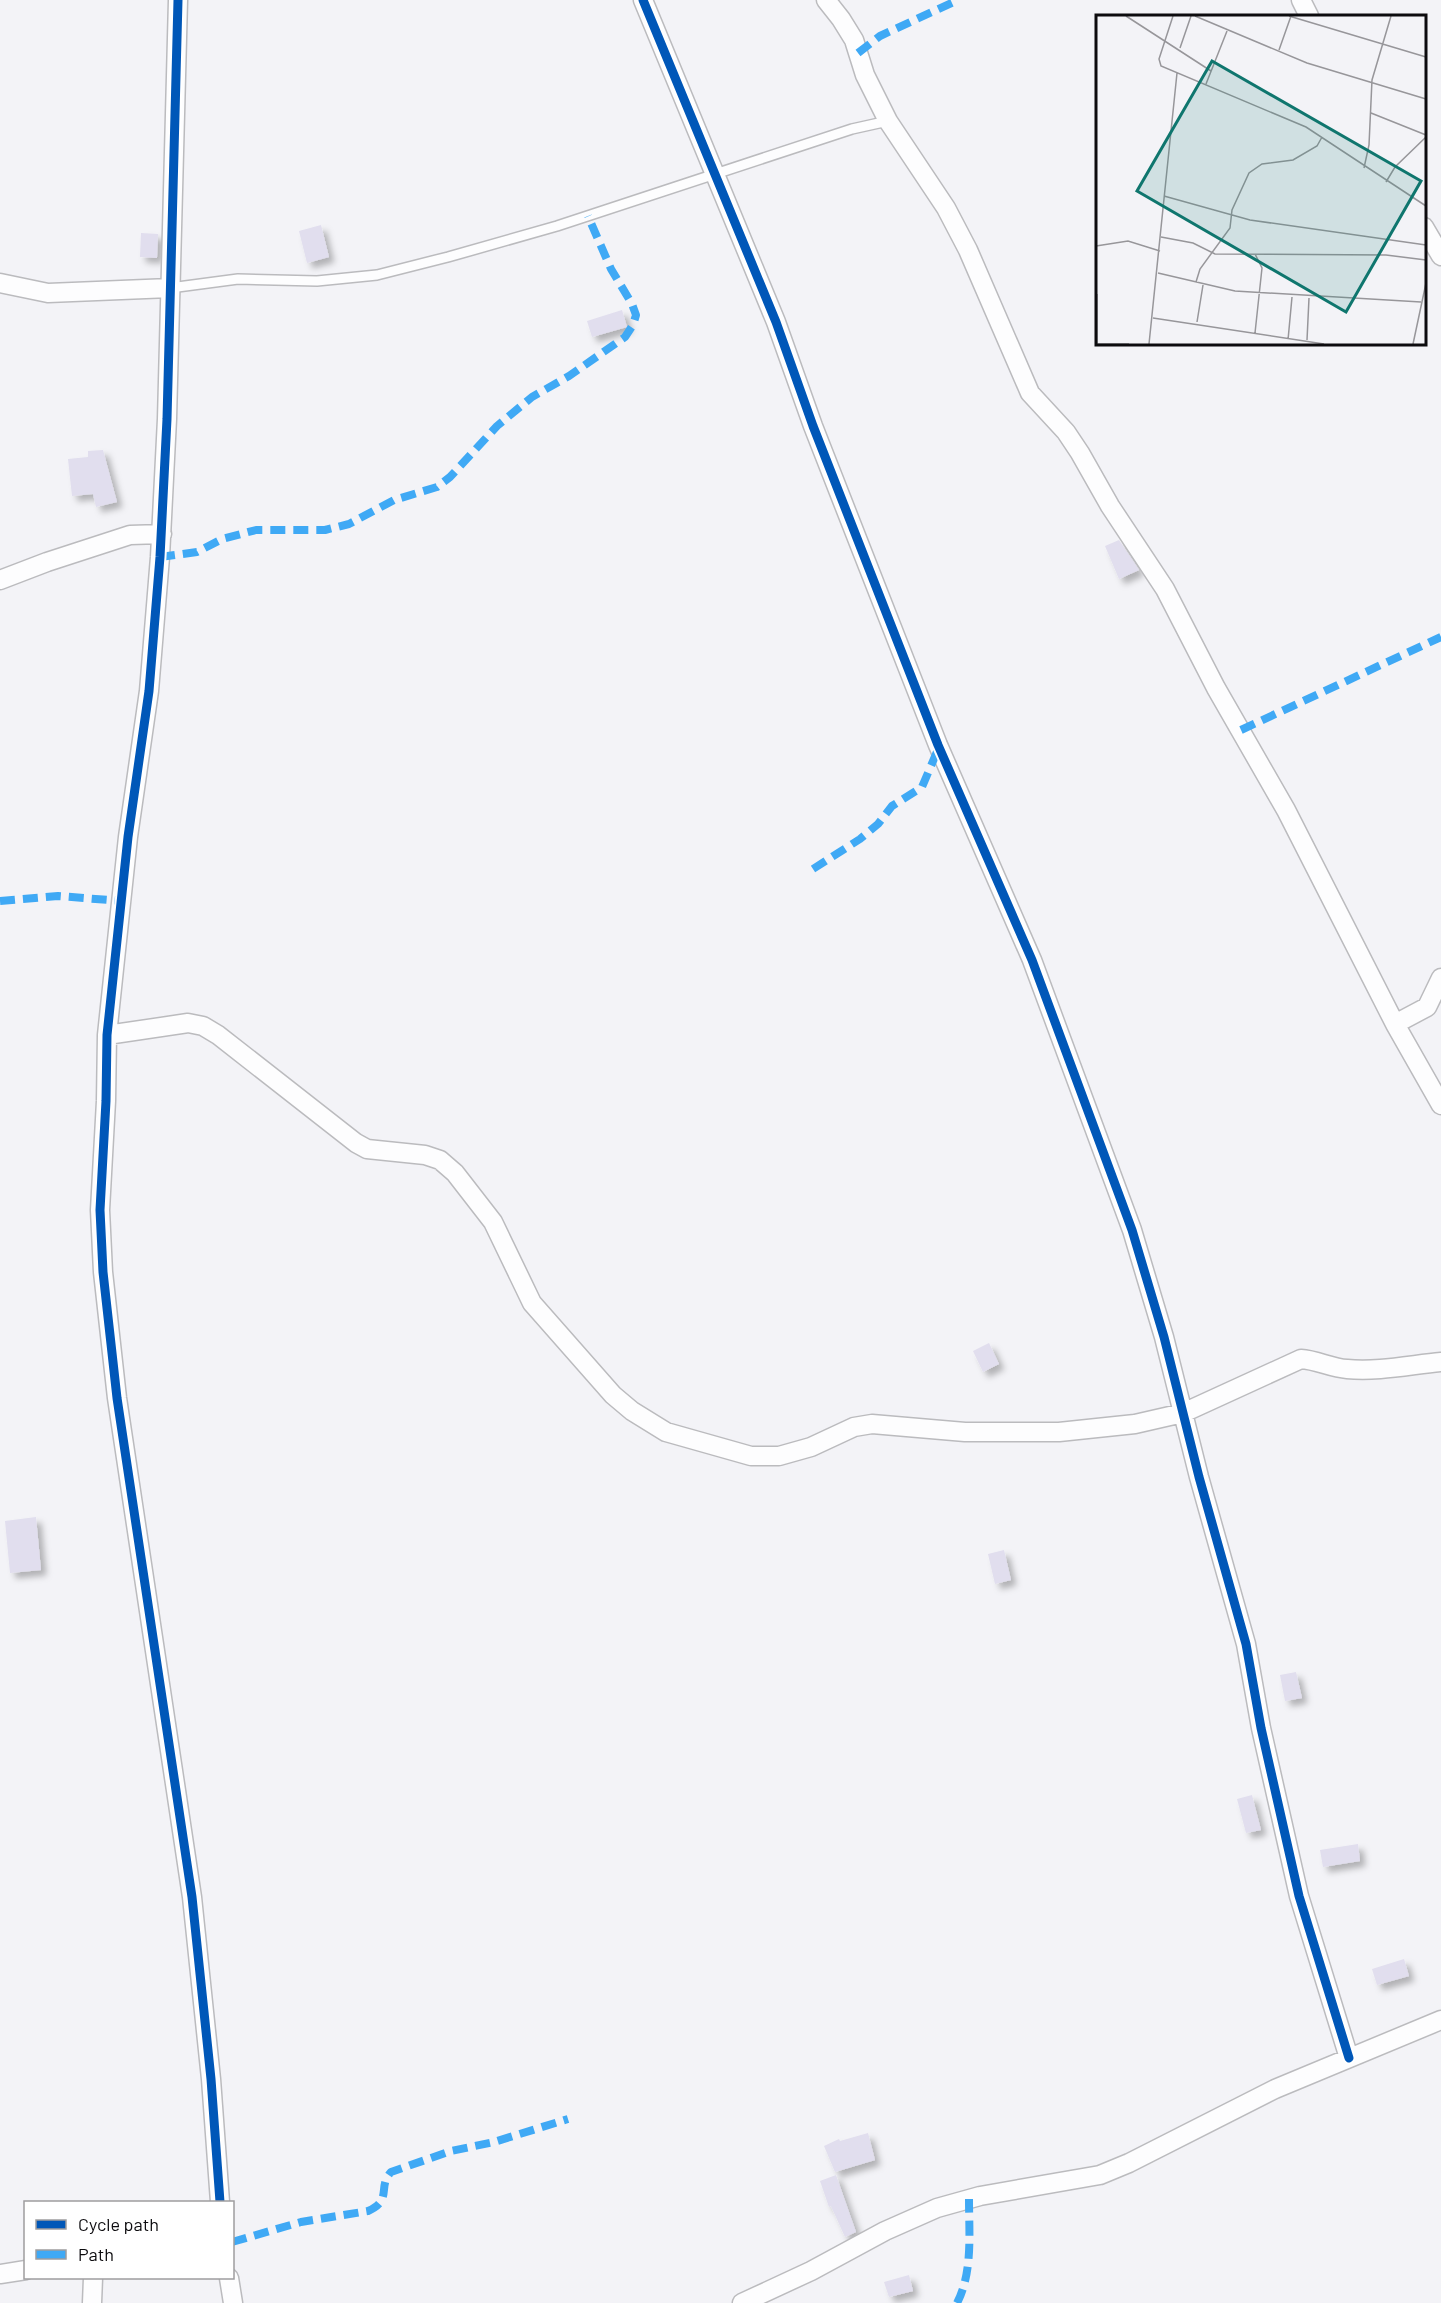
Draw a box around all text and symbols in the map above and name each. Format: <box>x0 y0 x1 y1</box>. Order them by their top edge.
inset map <box>1096 15 1426 345</box>
legend <box>24 2201 234 2279</box>
text: Cycle path <box>78 2213 159 2235</box>
text: Path <box>78 2243 114 2265</box>

